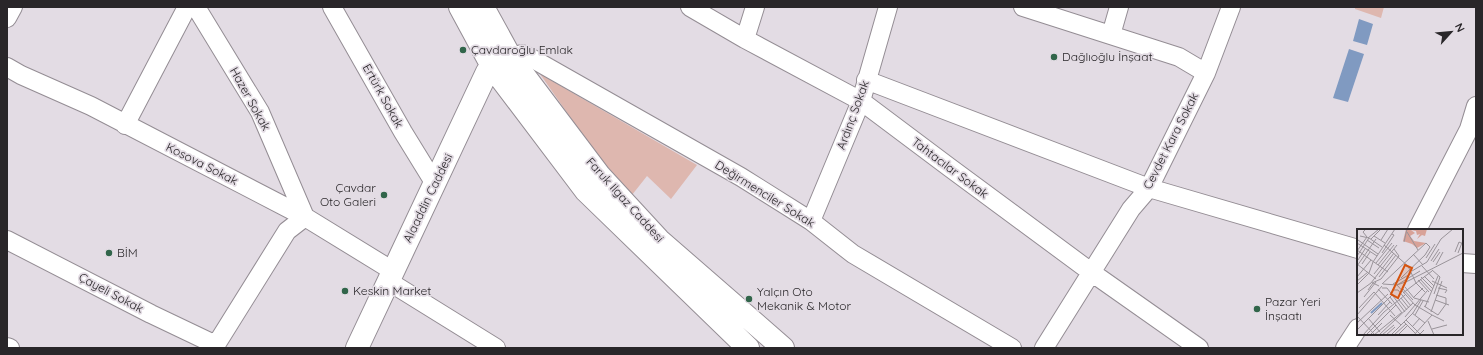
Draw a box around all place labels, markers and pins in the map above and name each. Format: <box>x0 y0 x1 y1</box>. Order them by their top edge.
place label: Çavdaroğlu Emlak <box>471 42 573 57</box>
marker: Çavdaroğlu Emlak <box>458 45 468 55</box>
place label: Dağlıoğlu İnşaat <box>1062 49 1153 64</box>
marker: Dağlıoğlu İnşaat <box>1049 52 1059 62</box>
place label: Çavdar Oto Galeri <box>320 180 376 209</box>
marker: Çavdar Oto Galeri <box>379 190 389 200</box>
place label: BİM <box>117 245 138 260</box>
marker: BİM <box>104 248 114 258</box>
place label: Keskin Market <box>353 283 431 298</box>
place label: Yalçın Oto Mekanik & Motor <box>757 284 851 313</box>
marker: Keskin Market <box>340 286 350 296</box>
marker: Yalçın Oto Mekanik & Motor <box>744 294 754 304</box>
place label: Pazar Yeri İnşaatı <box>1265 294 1320 323</box>
marker: Pazar Yeri İnşaatı <box>1252 304 1262 314</box>

